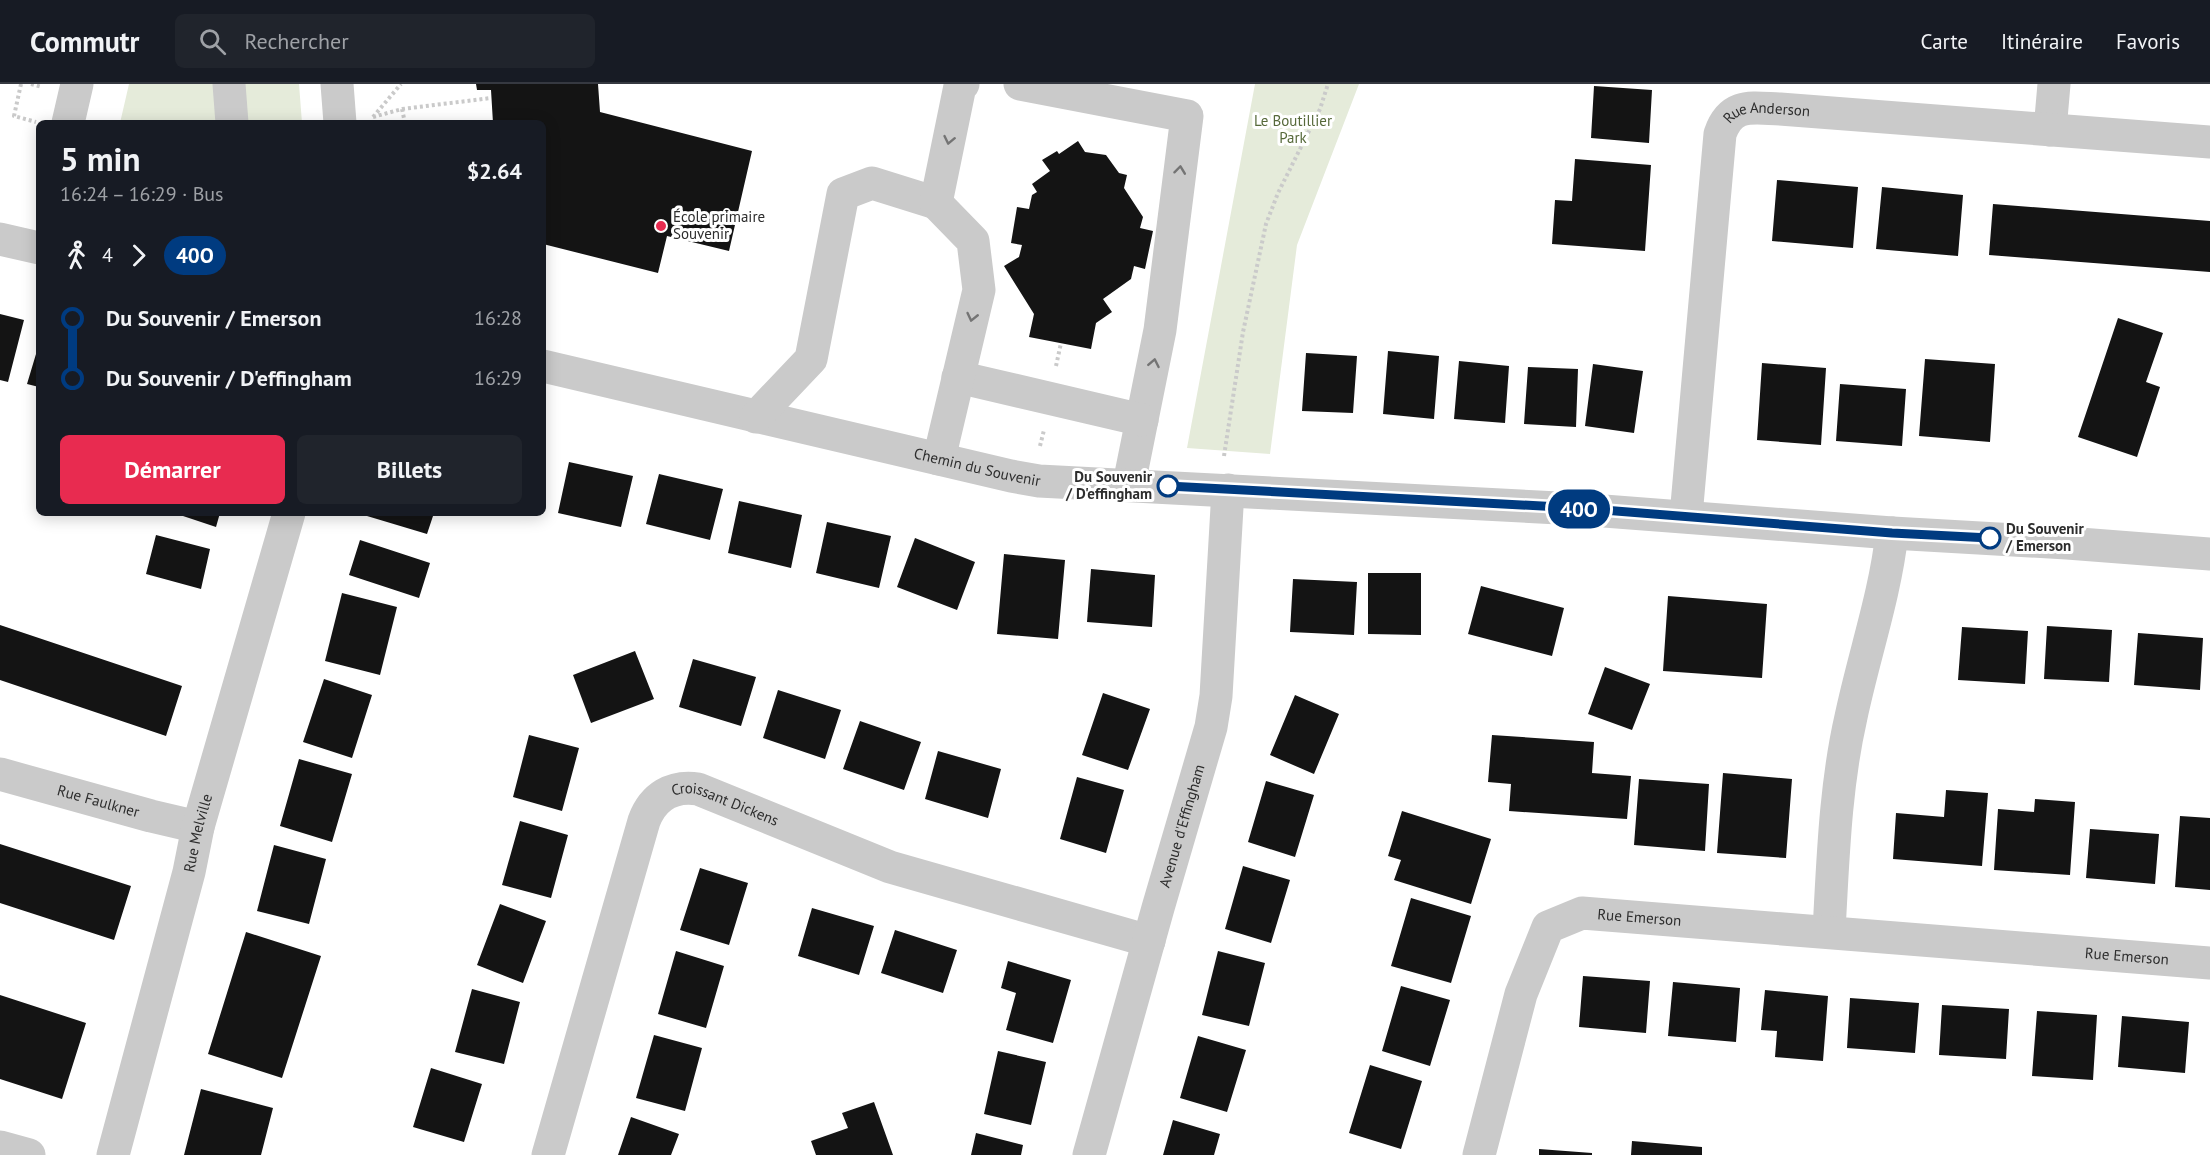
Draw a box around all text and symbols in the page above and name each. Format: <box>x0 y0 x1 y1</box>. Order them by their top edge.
search box <box>175 14 595 68</box>
text: Commutr <box>30 23 139 60</box>
icon: search <box>196 25 229 58</box>
text: Rechercher <box>244 27 349 55</box>
text: Carte <box>1921 28 1968 55</box>
text: Itinéraire <box>2001 28 2083 55</box>
text: Favoris <box>2116 28 2180 55</box>
street label: Rue Anderson <box>1719 98 1811 127</box>
park label: Le Boutillier Park <box>1254 111 1332 147</box>
one-way arrow <box>943 134 956 144</box>
text: 5 min <box>60 137 141 180</box>
text: $2.64 <box>467 157 522 185</box>
one-way arrow <box>1173 165 1186 174</box>
text: 16:24 – 16:29 · Bus <box>60 181 224 207</box>
place label: École primaire Souvenir <box>673 207 765 243</box>
marker: École primaire Souvenir <box>654 219 668 233</box>
icon: walk <box>60 239 93 272</box>
icon: forward <box>122 239 155 272</box>
text: 4 <box>102 242 113 268</box>
text: 40O <box>176 242 214 269</box>
text: Du Souvenir / Emerson <box>106 304 321 332</box>
text: 16:28 <box>474 305 522 331</box>
one-way arrow <box>967 312 980 322</box>
one-way arrow <box>1147 358 1160 368</box>
text: Du Souvenir / D'effingham <box>106 364 352 392</box>
text: 16:29 <box>474 365 522 391</box>
button: Démarrer <box>60 435 285 504</box>
button: Billets <box>297 435 522 504</box>
street label: Chemin du Souvenir <box>912 444 1042 490</box>
place label: Du Souvenir / D'effingham <box>1065 467 1153 503</box>
marker: Du Souvenir / D'effingham <box>1157 475 1179 497</box>
line badge: 40O <box>1544 490 1614 528</box>
text: 40O <box>1560 496 1598 523</box>
place label: Du Souvenir / Emerson <box>2005 519 2085 555</box>
marker: Du Souvenir / Emerson <box>1979 527 2001 549</box>
street label: Avenue d'Effingham <box>1155 762 1209 890</box>
street label: Croissant Dickens <box>669 778 782 830</box>
street label: Rue Faulkner <box>55 780 142 821</box>
street label: Rue Melville <box>179 791 216 874</box>
street label: Rue Emerson <box>1597 904 1682 930</box>
street label: Rue Emerson <box>2084 943 2170 969</box>

